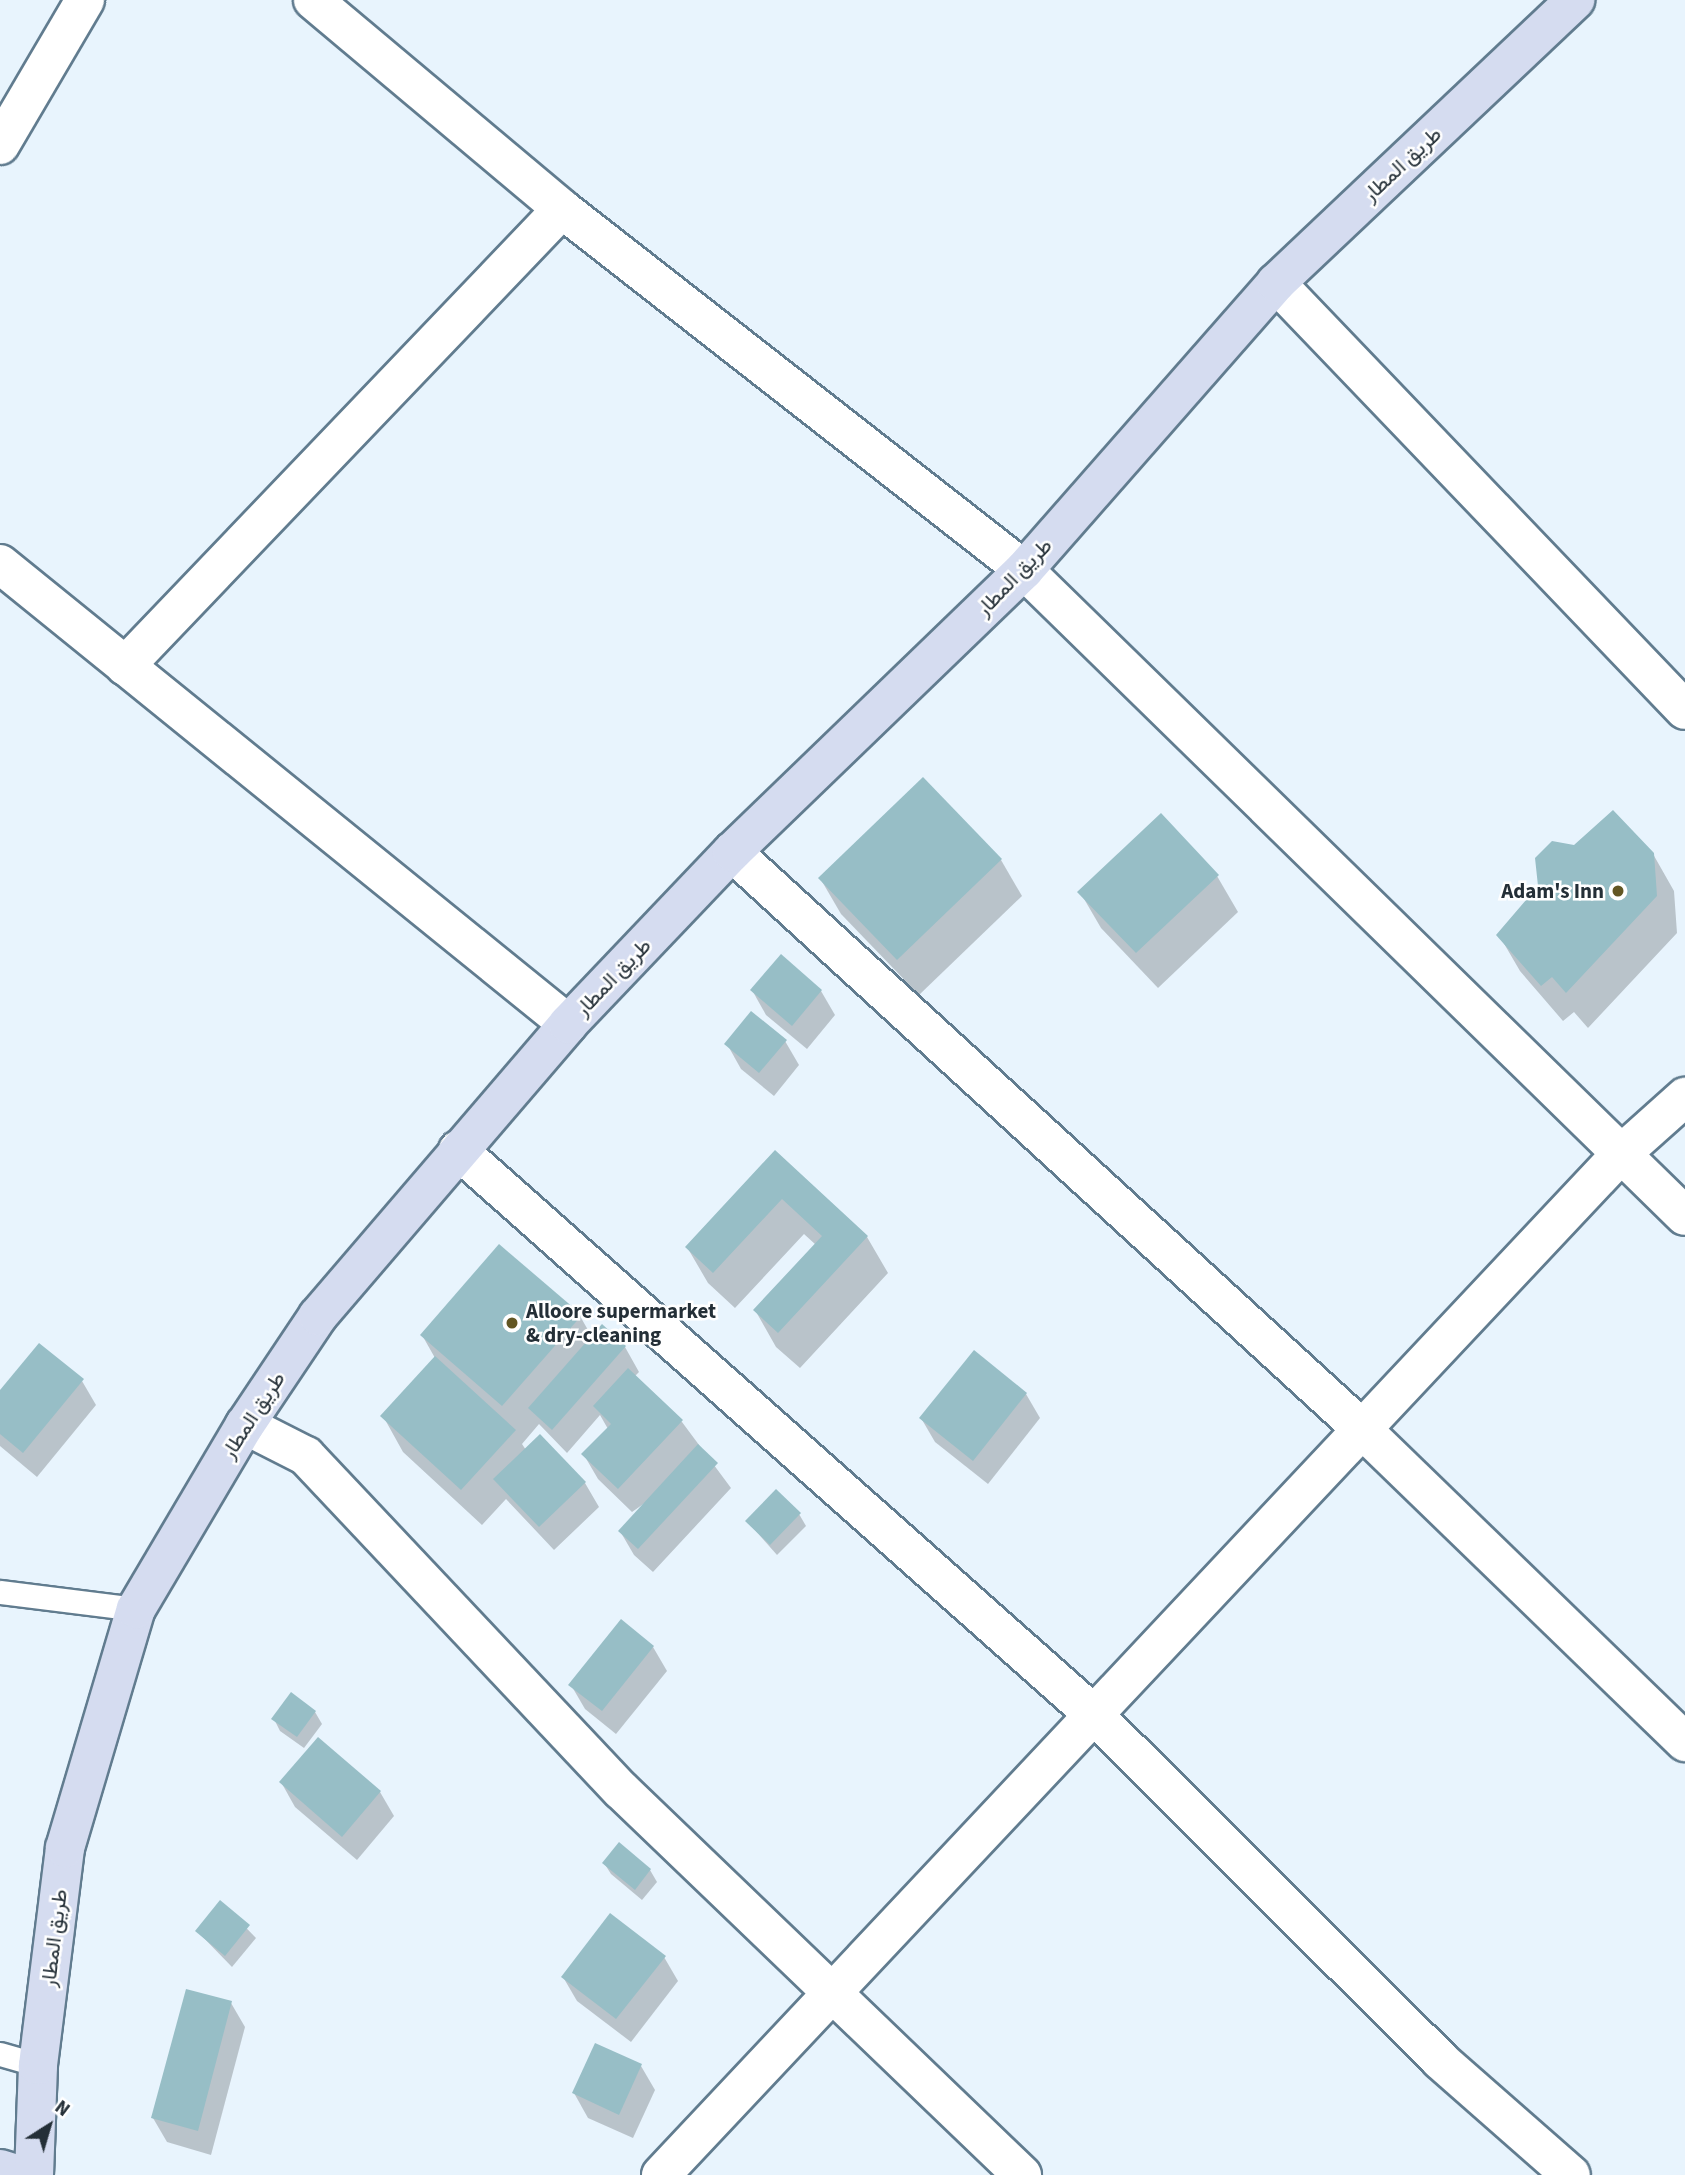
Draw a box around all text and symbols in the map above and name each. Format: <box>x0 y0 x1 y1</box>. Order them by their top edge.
street label: طريق المطار <box>1357 121 1447 207</box>
street label: طريق المطار <box>971 533 1057 621</box>
place label: Adam's Inn <box>1501 878 1604 904</box>
marker: Adam's Inn <box>1610 883 1626 899</box>
street label: طريق المطار <box>570 933 656 1021</box>
place label: Alloore supermarket & dry-cleaning <box>526 1298 716 1348</box>
marker: Alloore supermarket & dry-cleaning <box>504 1315 520 1331</box>
street label: طريق المطار <box>216 1367 290 1463</box>
street label: طريق المطار <box>35 1888 73 1988</box>
north arrow <box>14 2091 84 2161</box>
text: N <box>49 2094 75 2123</box>

